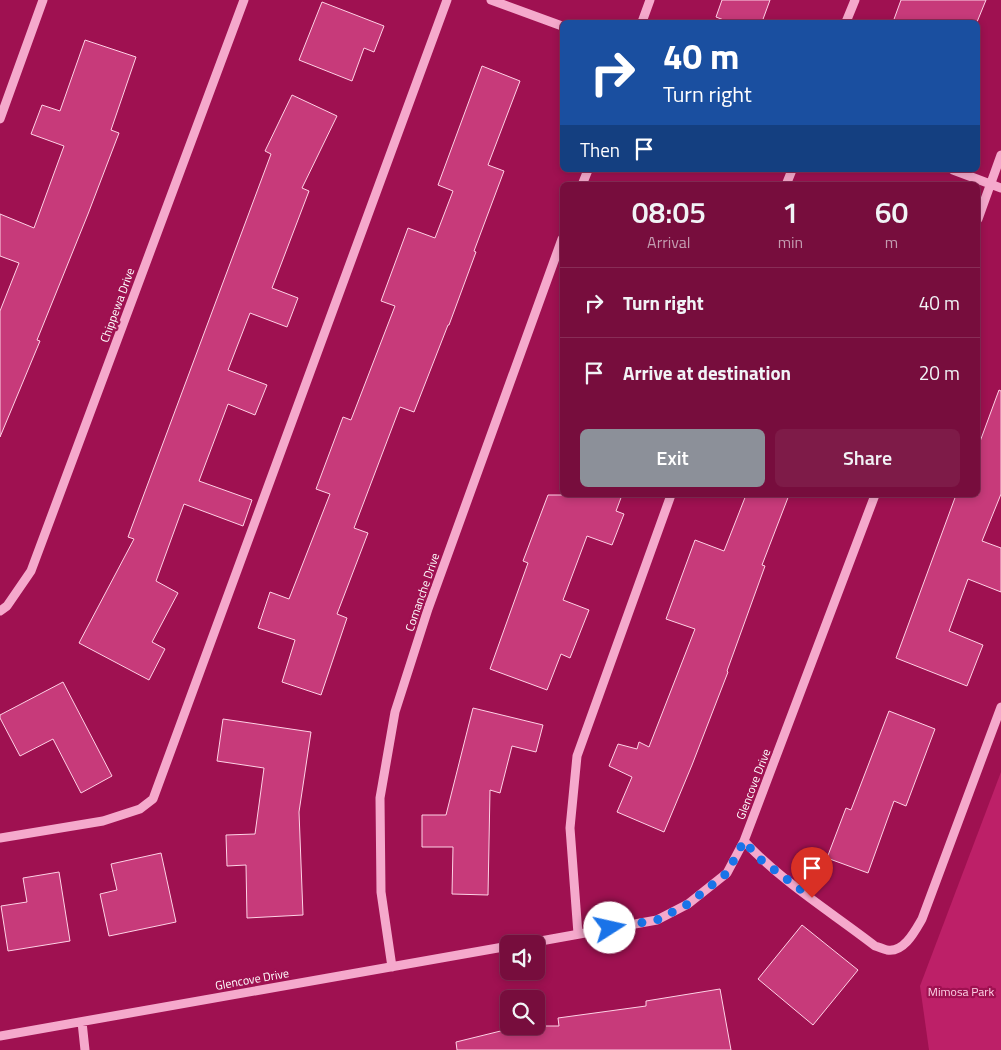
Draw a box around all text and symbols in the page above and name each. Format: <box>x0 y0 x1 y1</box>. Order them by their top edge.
text: 40 m <box>663 29 739 83</box>
icon: right <box>580 40 645 105</box>
text: Turn right <box>663 77 752 111</box>
text: Then <box>580 135 620 164</box>
icon: arrive <box>630 135 658 163</box>
text: 08:05 <box>632 189 706 235</box>
text: 1 <box>782 189 799 235</box>
text: 60 <box>875 189 908 235</box>
text: Arrival <box>647 230 691 254</box>
text: min <box>778 230 803 254</box>
text: m <box>885 230 898 254</box>
street label: Chippewa Drive <box>95 265 139 345</box>
text: Turn right <box>623 288 704 317</box>
text: 40 m <box>919 288 960 317</box>
icon: right <box>580 289 608 317</box>
text: Arrive at destination <box>623 358 791 387</box>
text: 20 m <box>919 358 960 387</box>
icon: arrive <box>580 359 608 387</box>
button: Exit <box>580 429 765 487</box>
button: Share <box>775 429 960 487</box>
street label: Comanche Drive <box>400 550 444 634</box>
street label: Glencove Drive <box>731 746 775 822</box>
pin <box>791 847 833 898</box>
icon: arrive <box>798 854 826 882</box>
position arrow <box>583 901 635 953</box>
map controls <box>500 935 545 1035</box>
button: sound <box>500 935 545 980</box>
street label: Glencove Drive <box>214 963 290 995</box>
park label: Mimosa Park <box>928 982 994 1001</box>
button: search <box>500 990 545 1035</box>

